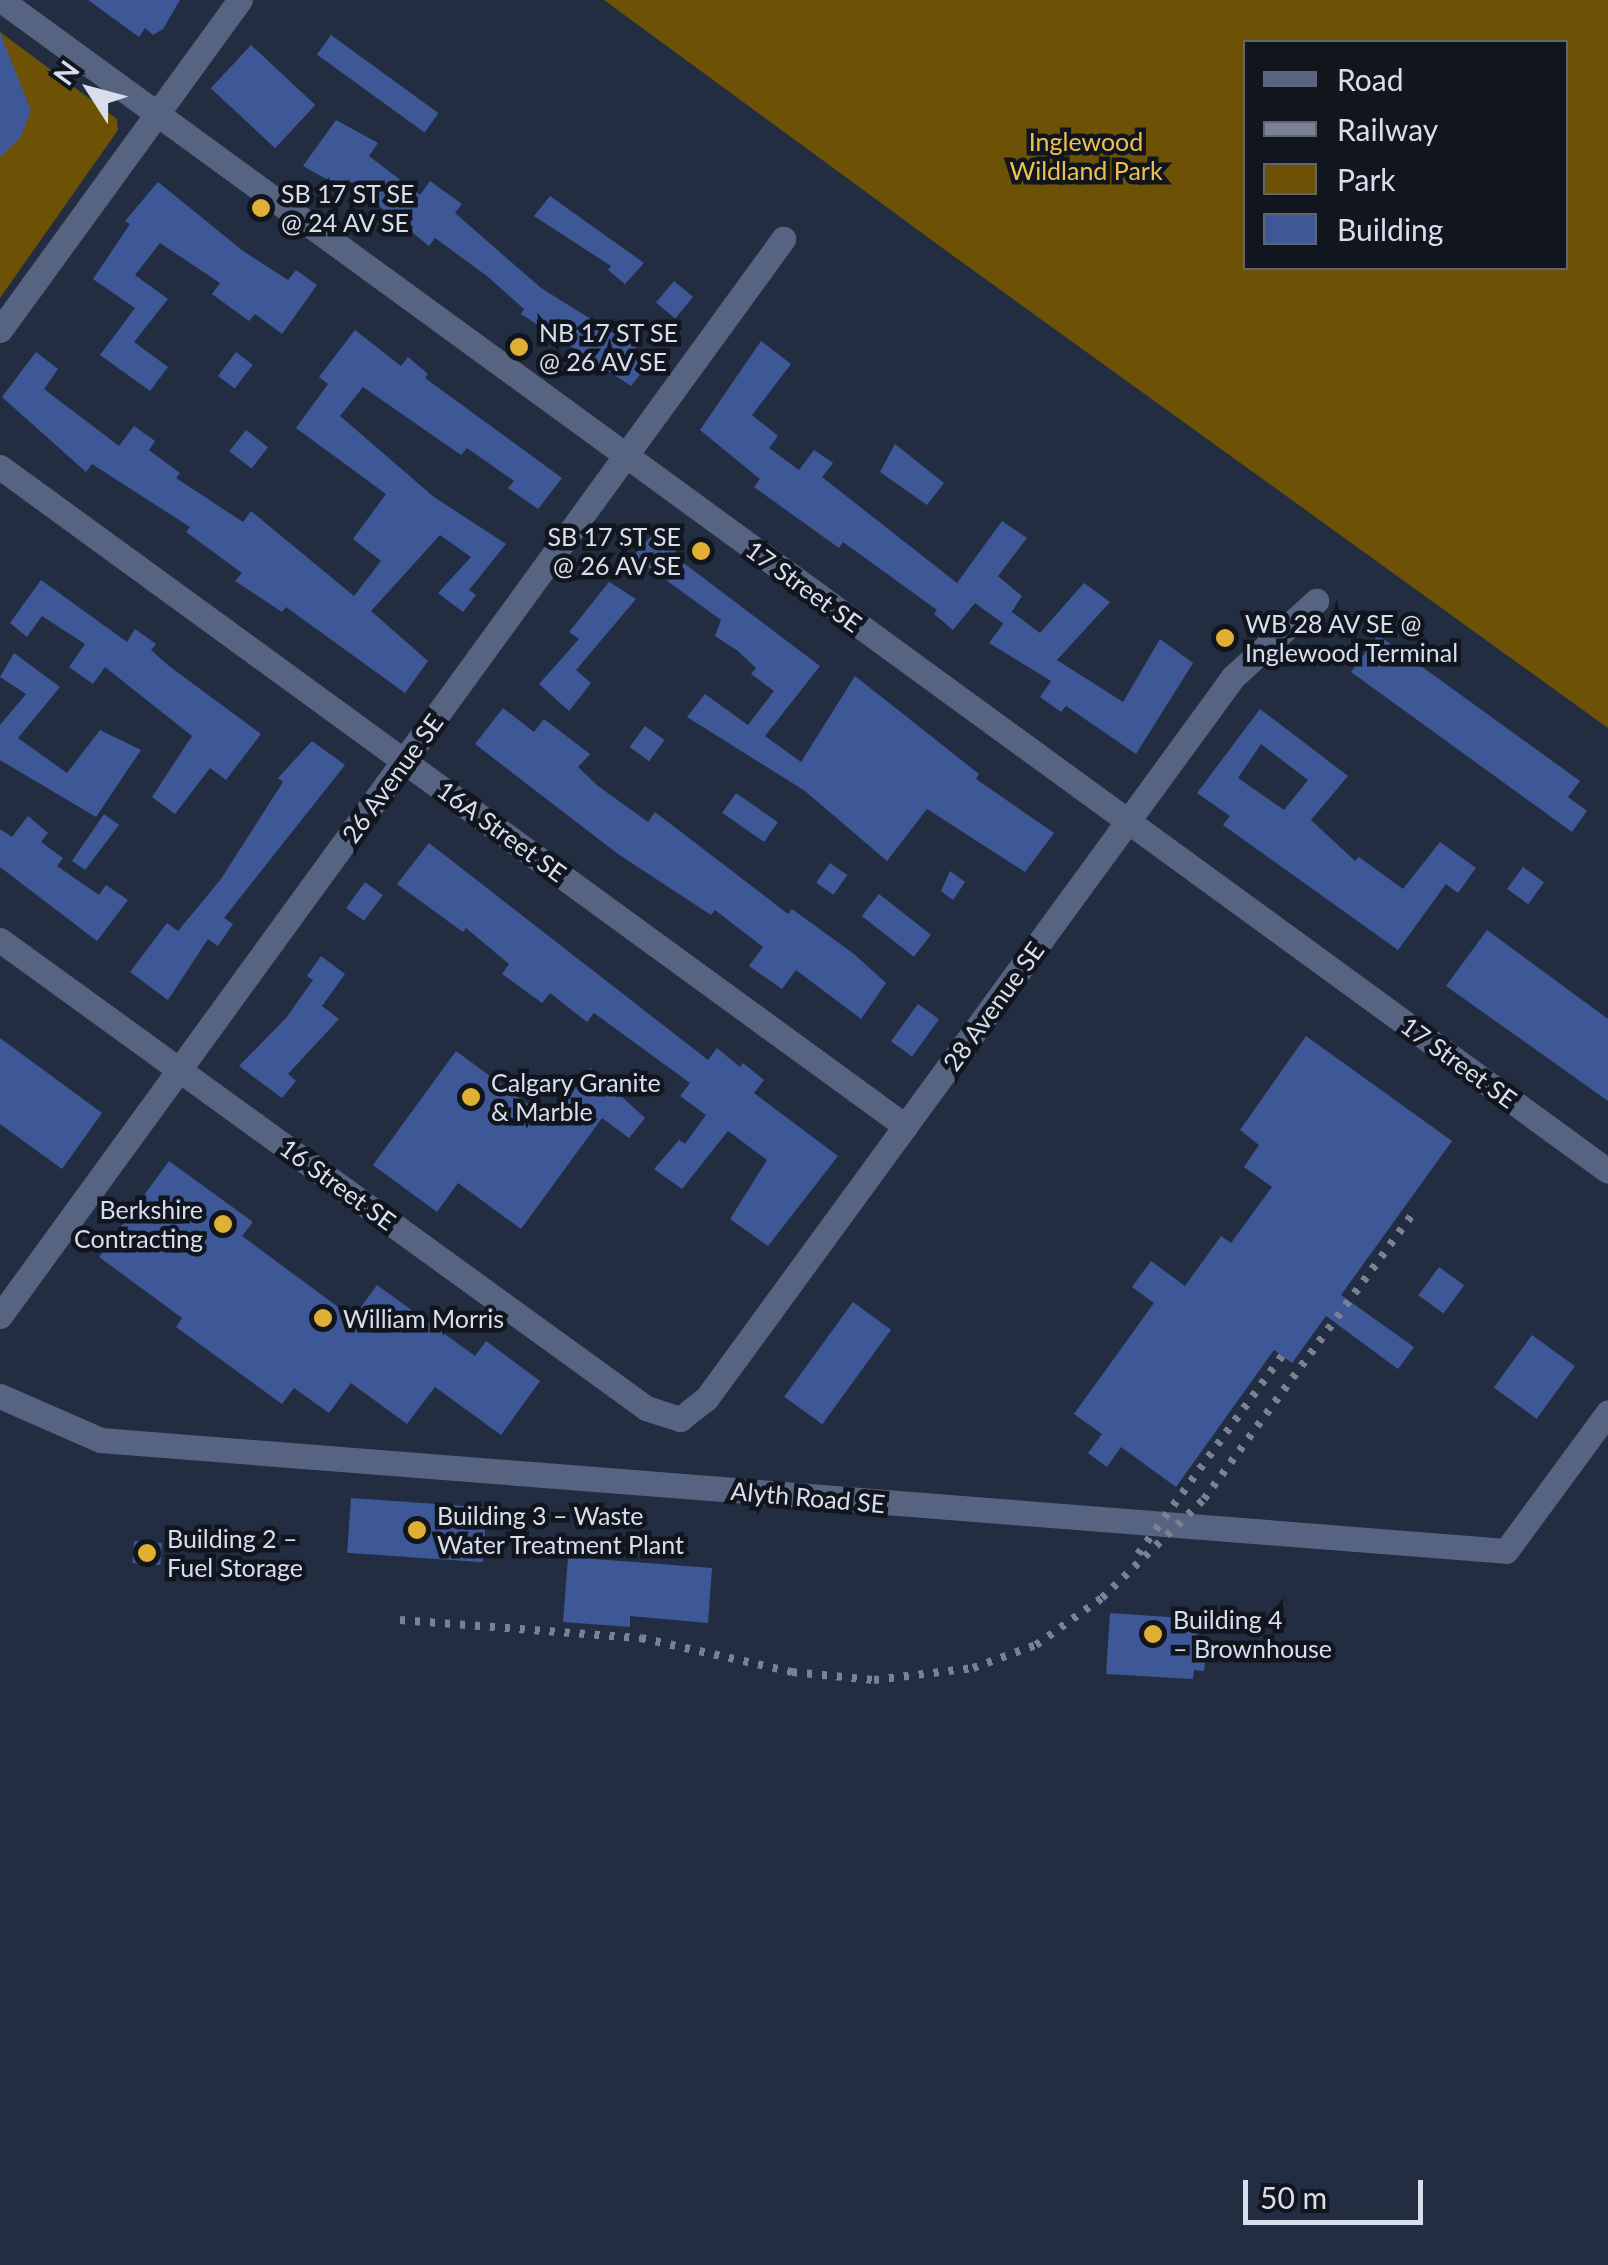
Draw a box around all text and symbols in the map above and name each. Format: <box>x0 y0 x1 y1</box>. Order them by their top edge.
north arrow <box>40 40 140 140</box>
legend <box>1243 40 1568 270</box>
text: N <box>46 54 86 91</box>
text: Road <box>1337 61 1404 97</box>
text: Railway <box>1337 111 1438 147</box>
park label: Inglewood Wildland Park <box>1009 127 1163 186</box>
text: Park <box>1337 161 1396 197</box>
place label: SB 17 ST SE @ 24 AV SE <box>281 179 415 238</box>
marker: SB 17 ST SE @ 24 AV SE <box>250 197 272 219</box>
text: Building <box>1337 211 1443 247</box>
place label: NB 17 ST SE @ 26 AV SE <box>539 318 679 377</box>
marker: NB 17 ST SE @ 26 AV SE <box>508 336 530 358</box>
place label: SB 17 ST SE @ 26 AV SE <box>547 522 681 581</box>
street label: 17 Street SE <box>740 534 868 638</box>
marker: SB 17 ST SE @ 26 AV SE <box>690 540 712 562</box>
place label: WB 28 AV SE @ Inglewood Terminal <box>1245 609 1459 668</box>
marker: WB 28 AV SE @ Inglewood Terminal <box>1214 627 1236 649</box>
street label: 26 Avenue SE <box>335 707 449 849</box>
street label: 16A Street SE <box>431 774 573 888</box>
street label: 28 Avenue SE <box>936 935 1050 1077</box>
street label: 17 Street SE <box>1395 1010 1523 1114</box>
place label: Calgary Granite & Marble <box>491 1068 661 1127</box>
marker: Calgary Granite & Marble <box>460 1086 482 1108</box>
street label: 16 Street SE <box>274 1132 402 1236</box>
place label: Berkshire Contracting <box>74 1195 203 1254</box>
marker: Berkshire Contracting <box>212 1213 234 1235</box>
place label: William Morris <box>343 1303 504 1333</box>
marker: William Morris <box>312 1307 334 1329</box>
street label: Alyth Road SE <box>730 1475 886 1519</box>
place label: Building 3 – Waste Water Treatment Plant <box>437 1501 685 1560</box>
marker: Building 3 – Waste Water Treatment Plant <box>406 1519 428 1541</box>
place label: Building 2 – Fuel Storage <box>167 1524 303 1583</box>
marker: Building 2 – Fuel Storage <box>136 1542 158 1564</box>
place label: Building 4 – Brownhouse <box>1173 1605 1332 1664</box>
marker: Building 4 – Brownhouse <box>1142 1623 1164 1645</box>
scale bar <box>1248 2160 1428 2222</box>
text: 50 m <box>1260 2179 1327 2215</box>

